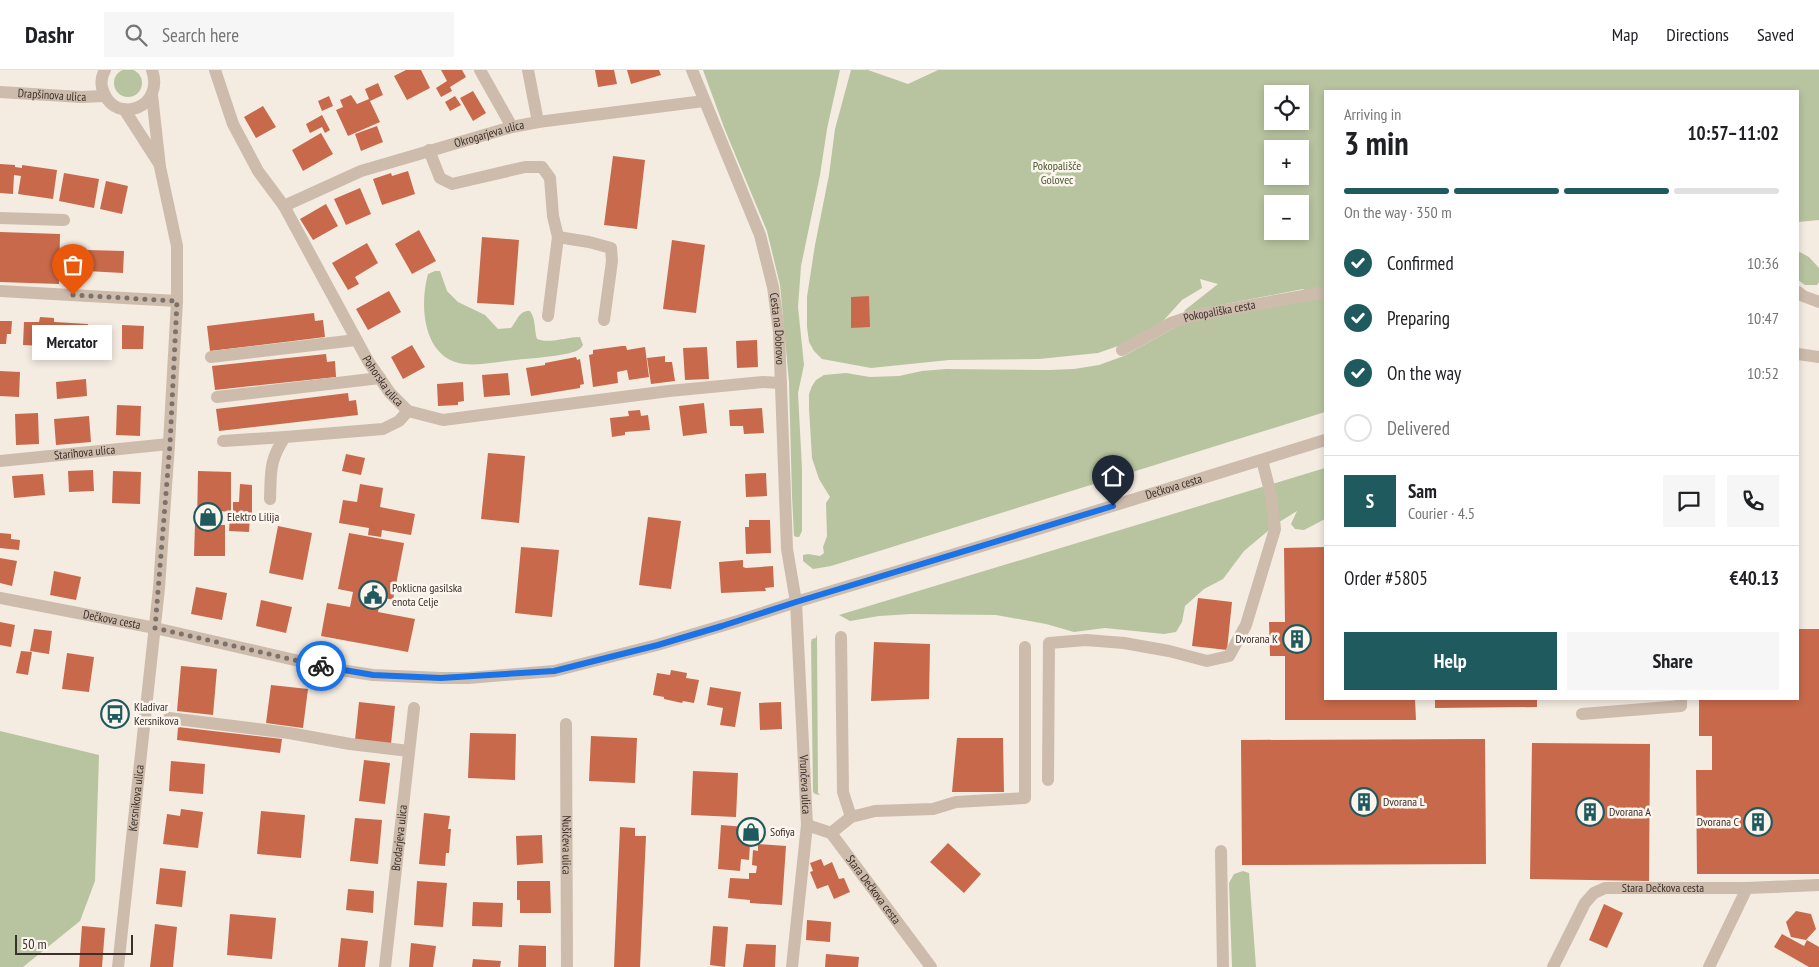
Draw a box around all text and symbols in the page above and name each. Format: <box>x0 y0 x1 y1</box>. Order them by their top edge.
search box <box>104 12 454 57</box>
text: Dashr <box>25 19 74 50</box>
icon: search <box>122 21 150 49</box>
text: Search here <box>162 23 239 47</box>
text: Map <box>1612 23 1638 46</box>
text: Directions <box>1666 23 1729 46</box>
text: Saved <box>1757 23 1794 46</box>
street label: Drapšinova ulica <box>17 85 87 104</box>
map controls <box>1264 85 1309 240</box>
button: locate <box>1264 85 1309 130</box>
text: Arriving in <box>1344 104 1401 124</box>
street label: Okrogarjeva ulica <box>452 117 525 150</box>
text: 10:57–11:02 <box>1687 121 1779 145</box>
text: 3 min <box>1344 122 1409 164</box>
button: + <box>1264 140 1309 185</box>
park label: Pokopališče Golovec <box>1033 158 1081 187</box>
button: − <box>1264 195 1309 240</box>
text: On the way · 350 m <box>1344 202 1452 222</box>
pin <box>52 244 94 295</box>
icon: check <box>1344 249 1372 277</box>
icon: bag <box>59 251 87 279</box>
text: Confirmed <box>1387 251 1454 275</box>
text: 10:36 <box>1747 253 1779 273</box>
street label: Cesta na Dobrovo <box>767 292 788 365</box>
street label: Pokopališka cesta <box>1181 297 1257 325</box>
icon: check <box>1344 304 1372 332</box>
text: Preparing <box>1387 306 1450 330</box>
text: 10:47 <box>1747 308 1779 328</box>
callout: Mercator <box>33 325 113 360</box>
text: Mercator <box>47 332 97 352</box>
street label: Pohorska ulica <box>359 353 407 409</box>
icon: check <box>1344 359 1372 387</box>
text: On the way <box>1387 361 1461 385</box>
text: 10:52 <box>1747 363 1779 383</box>
text: Delivered <box>1387 416 1450 440</box>
street label: Starihova ulica <box>53 441 116 463</box>
pin <box>1092 455 1134 506</box>
icon: home <box>1099 462 1127 490</box>
street label: Dečkova cesta <box>1144 471 1204 502</box>
button: chat <box>1663 475 1715 527</box>
button: phone <box>1727 475 1779 527</box>
text: Sam <box>1408 479 1437 503</box>
text: S <box>1366 489 1374 513</box>
shop icon: Elektro Lilija <box>193 502 223 532</box>
text: Courier · 4.5 <box>1408 503 1475 523</box>
place label: Elektro Lilija <box>227 509 279 524</box>
text: Order #5805 <box>1344 566 1428 590</box>
text: €40.13 <box>1730 566 1779 590</box>
public building icon: Poklicna gasilska enota Celje <box>358 580 388 610</box>
place label: Poklicna gasilska enota Celje <box>392 580 462 609</box>
street label: Dečkova cesta <box>82 606 142 632</box>
building icon: Dvorana K <box>1282 624 1312 654</box>
place label: Dvorana K <box>1235 631 1278 646</box>
button: Help <box>1344 632 1557 690</box>
button: Share <box>1567 632 1779 690</box>
courier <box>296 641 346 691</box>
icon: bike <box>307 652 335 680</box>
bus stop icon: Kladivar Kersnikova <box>100 699 130 729</box>
place label: Kladivar Kersnikova <box>134 699 179 728</box>
street label: Vrunčeva ulica <box>796 753 814 815</box>
street label: Kersnikova ulica <box>125 764 147 832</box>
building icon: Dvorana L <box>1349 787 1379 817</box>
place label: Dvorana L <box>1383 794 1425 809</box>
building icon: Dvorana A <box>1575 797 1605 827</box>
street label: Brodarjeva ulica <box>388 804 410 872</box>
place label: Dvorana A <box>1609 804 1651 819</box>
building icon: Dvorana C <box>1743 807 1773 837</box>
place label: Dvorana C <box>1697 814 1739 829</box>
street label: Nušičeva ulica <box>559 815 575 875</box>
shop icon: Sofiya <box>736 817 766 847</box>
place label: Sofiya <box>770 824 795 839</box>
street label: Stara Dečkova cesta <box>843 852 904 927</box>
street label: Stara Dečkova cesta <box>1622 880 1704 895</box>
scale bar <box>15 932 132 955</box>
text: 50 m <box>22 935 47 953</box>

